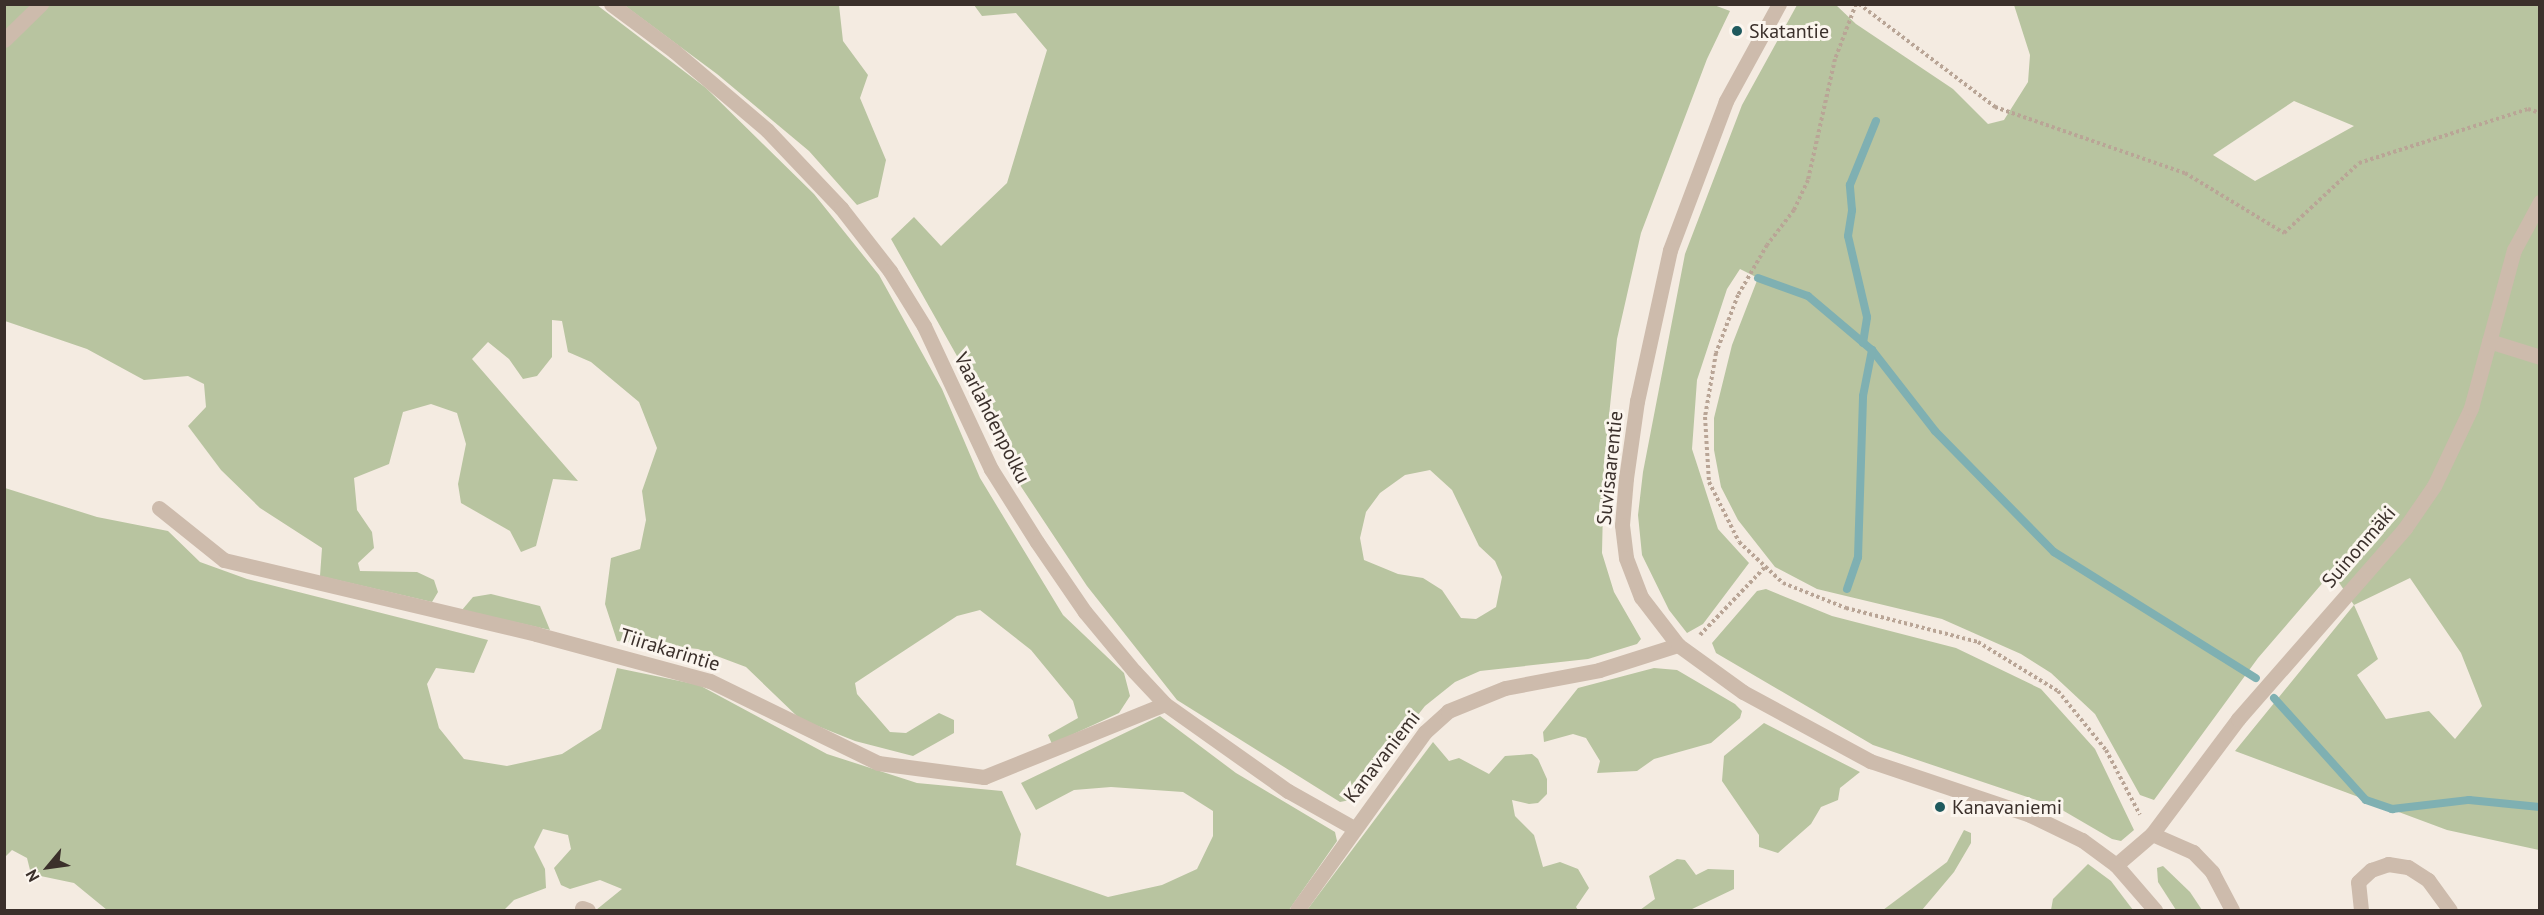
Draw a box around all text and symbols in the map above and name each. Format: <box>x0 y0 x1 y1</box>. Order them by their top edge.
place label: Skatantie <box>1749 19 1829 43</box>
marker: Skatantie <box>1730 24 1744 38</box>
street label: Vaarlahdenpolku <box>949 349 1035 487</box>
street label: Suvisaarentie <box>1592 410 1628 526</box>
street label: Suinonmäki <box>2317 501 2401 593</box>
street label: Tiirakarintie <box>617 623 723 677</box>
street label: Kanavaniemi <box>1339 706 1425 808</box>
place label: Kanavaniemi <box>1952 795 2062 819</box>
marker: Kanavaniemi <box>1933 800 1947 814</box>
north arrow <box>18 837 78 897</box>
text: N <box>21 866 44 885</box>

